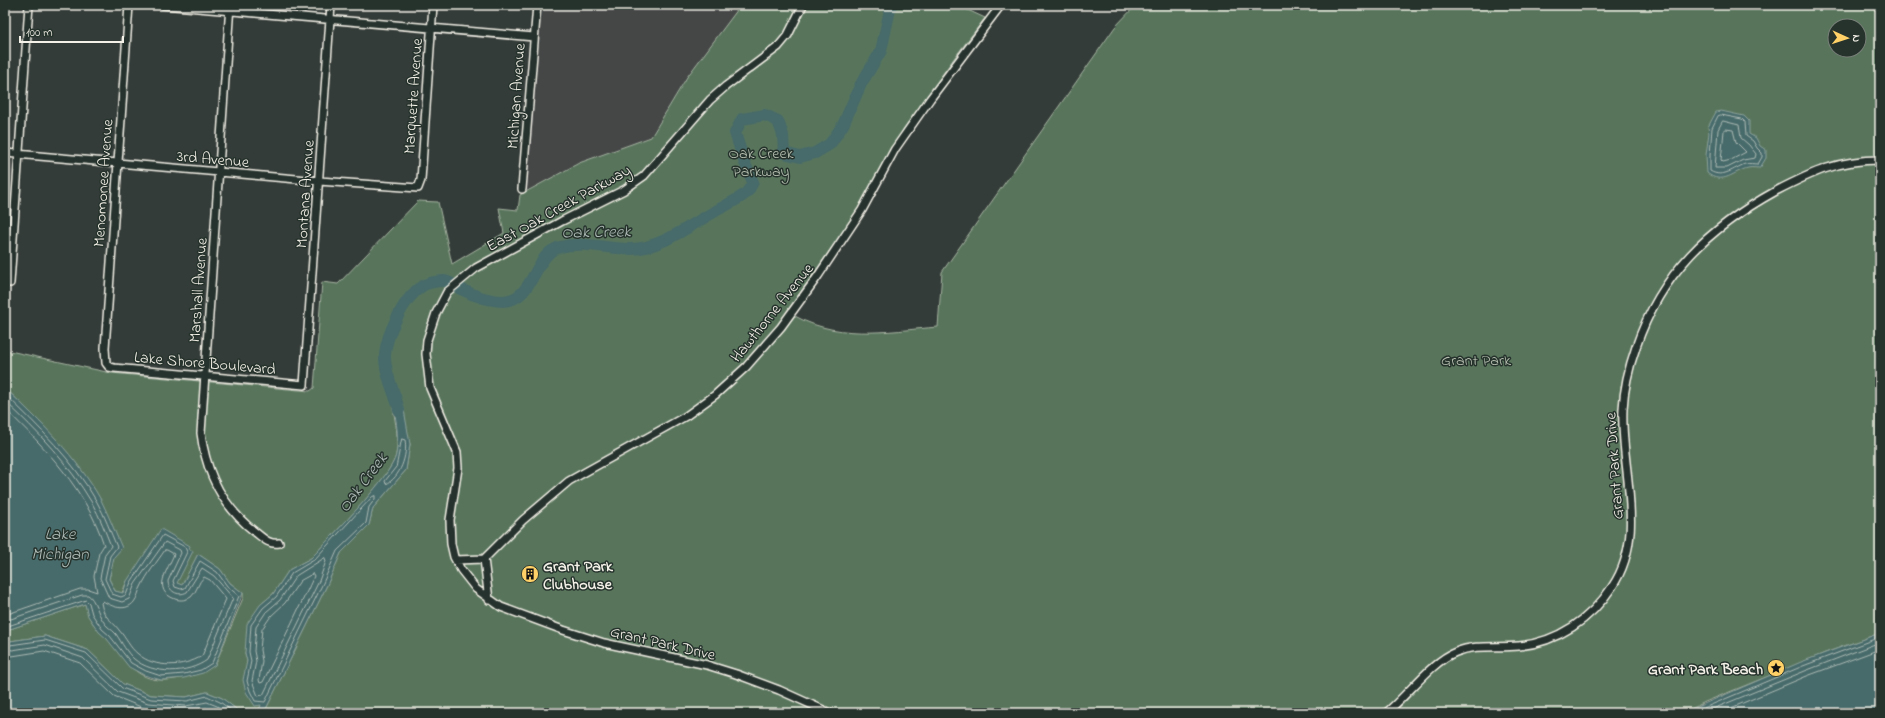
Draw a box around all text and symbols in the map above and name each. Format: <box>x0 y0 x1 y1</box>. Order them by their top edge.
scale bar <box>20 18 123 44</box>
north arrow <box>1827 18 1867 58</box>
text: 100 m <box>26 24 53 42</box>
text: N <box>1848 34 1864 43</box>
street label: Marquette Avenue <box>398 37 430 155</box>
street label: Michigan Avenue <box>501 42 533 150</box>
street label: Menomonee Avenue <box>88 118 120 248</box>
street label: Montana Avenue <box>290 138 322 249</box>
park label: Oak Creek Parkway <box>728 142 795 184</box>
street label: 3rd Avenue <box>176 145 251 175</box>
street label: East Oak Creek Parkway <box>482 159 634 255</box>
water label: Oak Creek <box>561 220 631 242</box>
street label: Marshall Avenue <box>183 236 215 343</box>
street label: Hawthorne Avenue <box>725 258 821 368</box>
street label: Lake Shore Boulevard <box>133 346 277 382</box>
park label: Grant Park <box>1441 349 1512 373</box>
street label: Grant Park Drive <box>1599 411 1631 520</box>
water label: Oak Creek <box>332 446 395 518</box>
water label: Lake Michigan <box>31 522 89 568</box>
place label: Grant Park Clubhouse <box>543 555 614 597</box>
building icon: Grant Park Clubhouse <box>520 564 540 584</box>
street label: Grant Park Drive <box>608 620 718 668</box>
place label: Grant Park Beach <box>1648 658 1763 682</box>
place icon: Grant Park Beach <box>1766 658 1786 678</box>

